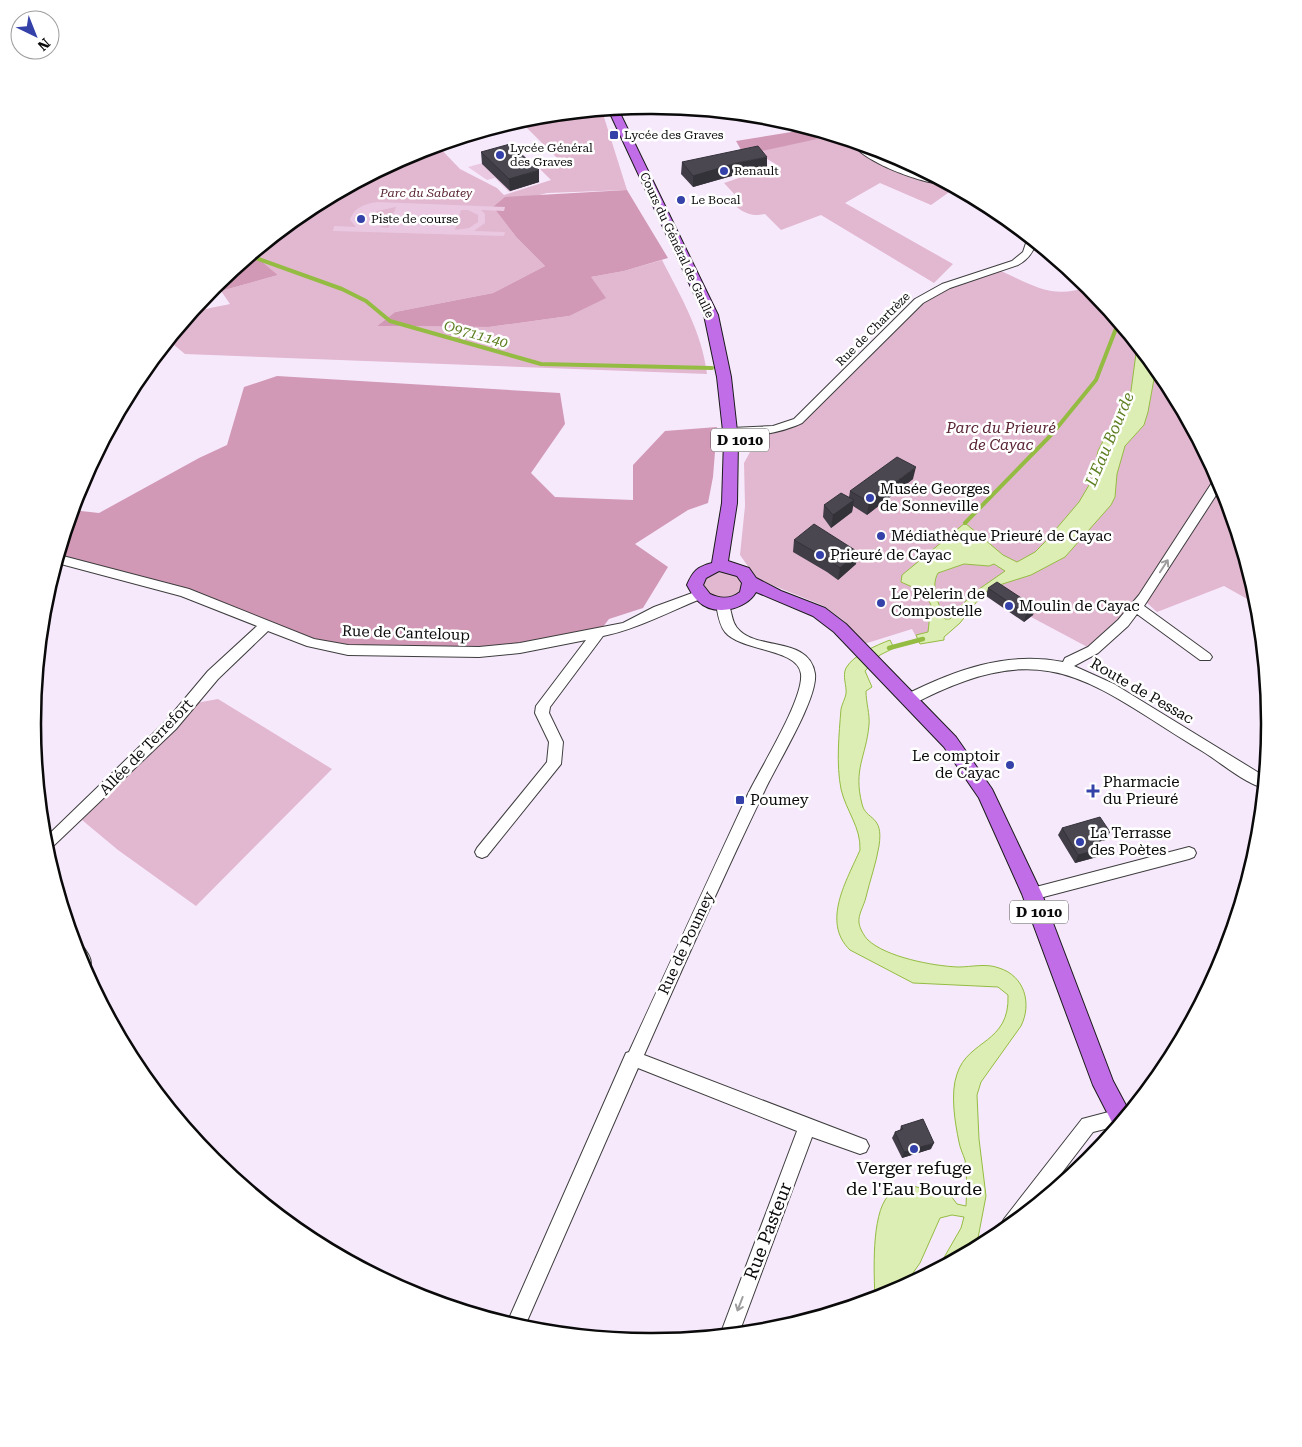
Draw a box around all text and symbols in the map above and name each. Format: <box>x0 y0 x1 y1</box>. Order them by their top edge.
north arrow <box>10 10 60 60</box>
text: N <box>34 35 53 54</box>
place label: Lycée des Graves <box>624 128 724 142</box>
marker: Lycée des Graves <box>608 129 620 141</box>
place label: Lycée Général des Graves <box>510 141 593 169</box>
marker: Lycée Général des Graves <box>494 149 506 161</box>
place label: Renault <box>734 164 779 178</box>
marker: Renault <box>718 165 730 177</box>
street label: Cours du Général de Gaulle <box>637 170 717 320</box>
park label: Parc du Sabatey <box>379 186 473 200</box>
place label: Le Bocal <box>691 193 741 207</box>
marker: Le Bocal <box>675 194 687 206</box>
place label: Piste de course <box>371 212 459 226</box>
marker: Piste de course <box>355 213 367 225</box>
street label: Rue de Chartrèze <box>833 289 913 369</box>
water label: O9711140 <box>442 317 510 351</box>
water label: L'Eau Bourde <box>1081 389 1138 490</box>
park label: Parc du Prieuré de Cayac <box>945 419 1056 454</box>
road number: D 1010 <box>711 428 769 452</box>
place label: Musée Georges de Sonneville <box>880 480 990 515</box>
marker: Musée Georges de Sonneville <box>864 492 876 504</box>
place label: Médiathèque Prieuré de Cayac <box>891 527 1112 545</box>
marker: Médiathèque Prieuré de Cayac <box>875 530 887 542</box>
place label: Prieuré de Cayac <box>830 546 951 564</box>
marker: Prieuré de Cayac <box>814 549 826 561</box>
one-way arrow <box>1159 560 1169 574</box>
place label: Le Pèlerin de Compostelle <box>891 585 985 620</box>
marker: Le Pèlerin de Compostelle <box>875 597 887 609</box>
place label: Moulin de Cayac <box>1019 597 1140 615</box>
marker: Moulin de Cayac <box>1003 600 1015 612</box>
street label: Rue de Canteloup <box>342 622 471 644</box>
street label: Route de Pessac <box>1087 654 1197 728</box>
street label: Allée de Terrefort <box>96 695 197 799</box>
place label: Le comptoir de Cayac <box>912 747 1000 782</box>
marker: Le comptoir de Cayac <box>1004 759 1016 771</box>
place label: Pharmacie du Prieuré <box>1103 773 1180 808</box>
marker: Pharmacie du Prieuré <box>1087 785 1099 797</box>
place label: Poumey <box>750 791 809 809</box>
marker: Poumey <box>734 794 746 806</box>
place label: La Terrasse des Poètes <box>1090 824 1171 859</box>
marker: La Terrasse des Poètes <box>1074 836 1086 848</box>
street label: Rue de Poumey <box>654 888 718 997</box>
road number: D 1010 <box>1010 900 1068 924</box>
marker: Verger refuge de l'Eau Bourde <box>908 1143 920 1155</box>
place label: Verger refuge de l'Eau Bourde <box>846 1157 982 1199</box>
street label: Rue Pasteur <box>739 1179 796 1282</box>
one-way arrow <box>735 1296 744 1311</box>

